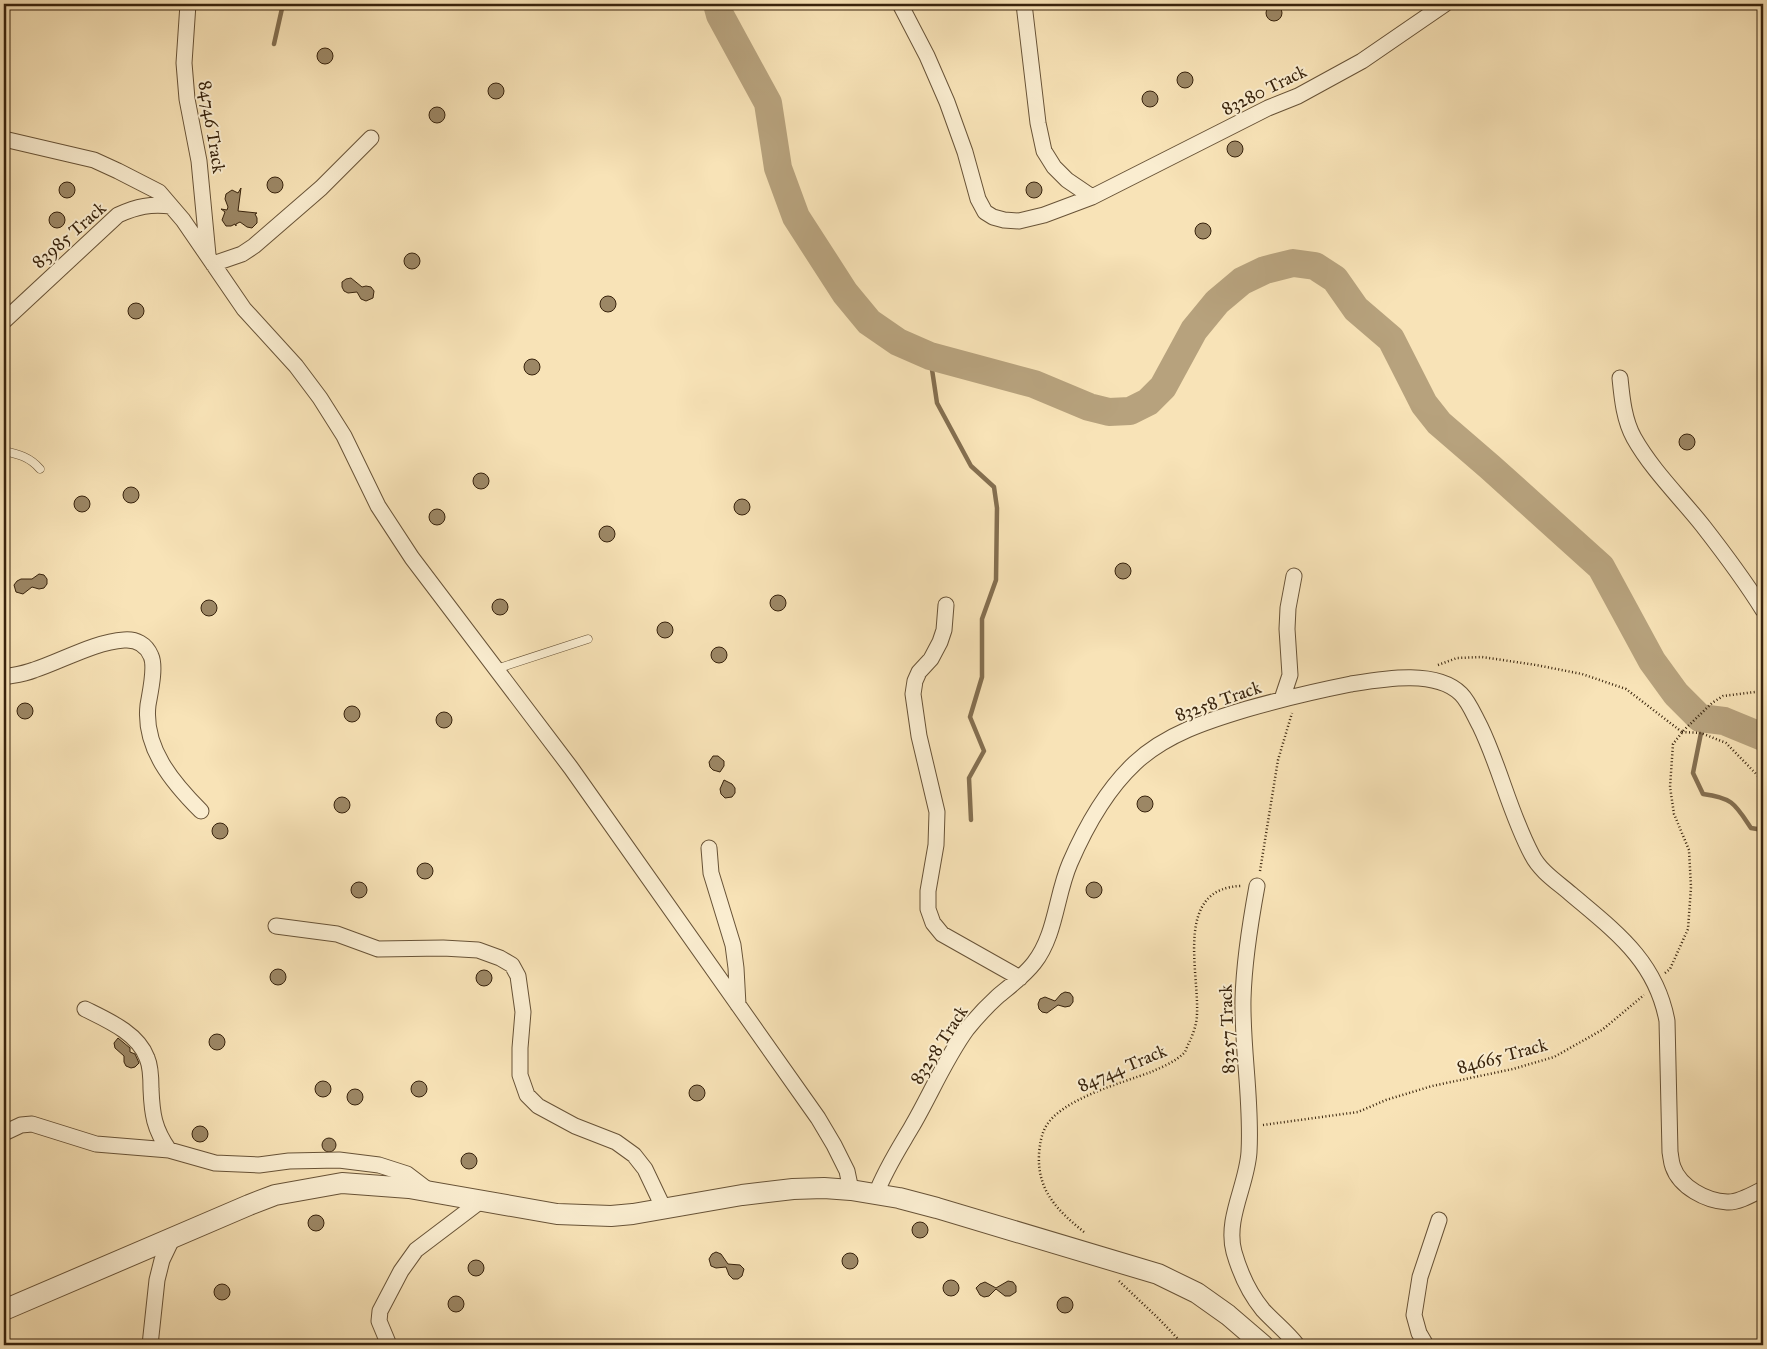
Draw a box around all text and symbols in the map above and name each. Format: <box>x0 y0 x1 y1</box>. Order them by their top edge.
street label: 83280 Track <box>1218 60 1311 120</box>
street label: 84746 Track <box>194 79 230 175</box>
street label: 83985 Track <box>28 197 111 273</box>
street label: 83258 Track <box>1172 676 1265 726</box>
street label: 83257 Track <box>1214 983 1240 1074</box>
street label: 83258 Track <box>905 1001 973 1089</box>
street label: 84665 Track <box>1454 1033 1550 1079</box>
street label: 84744 Track <box>1074 1039 1170 1097</box>

